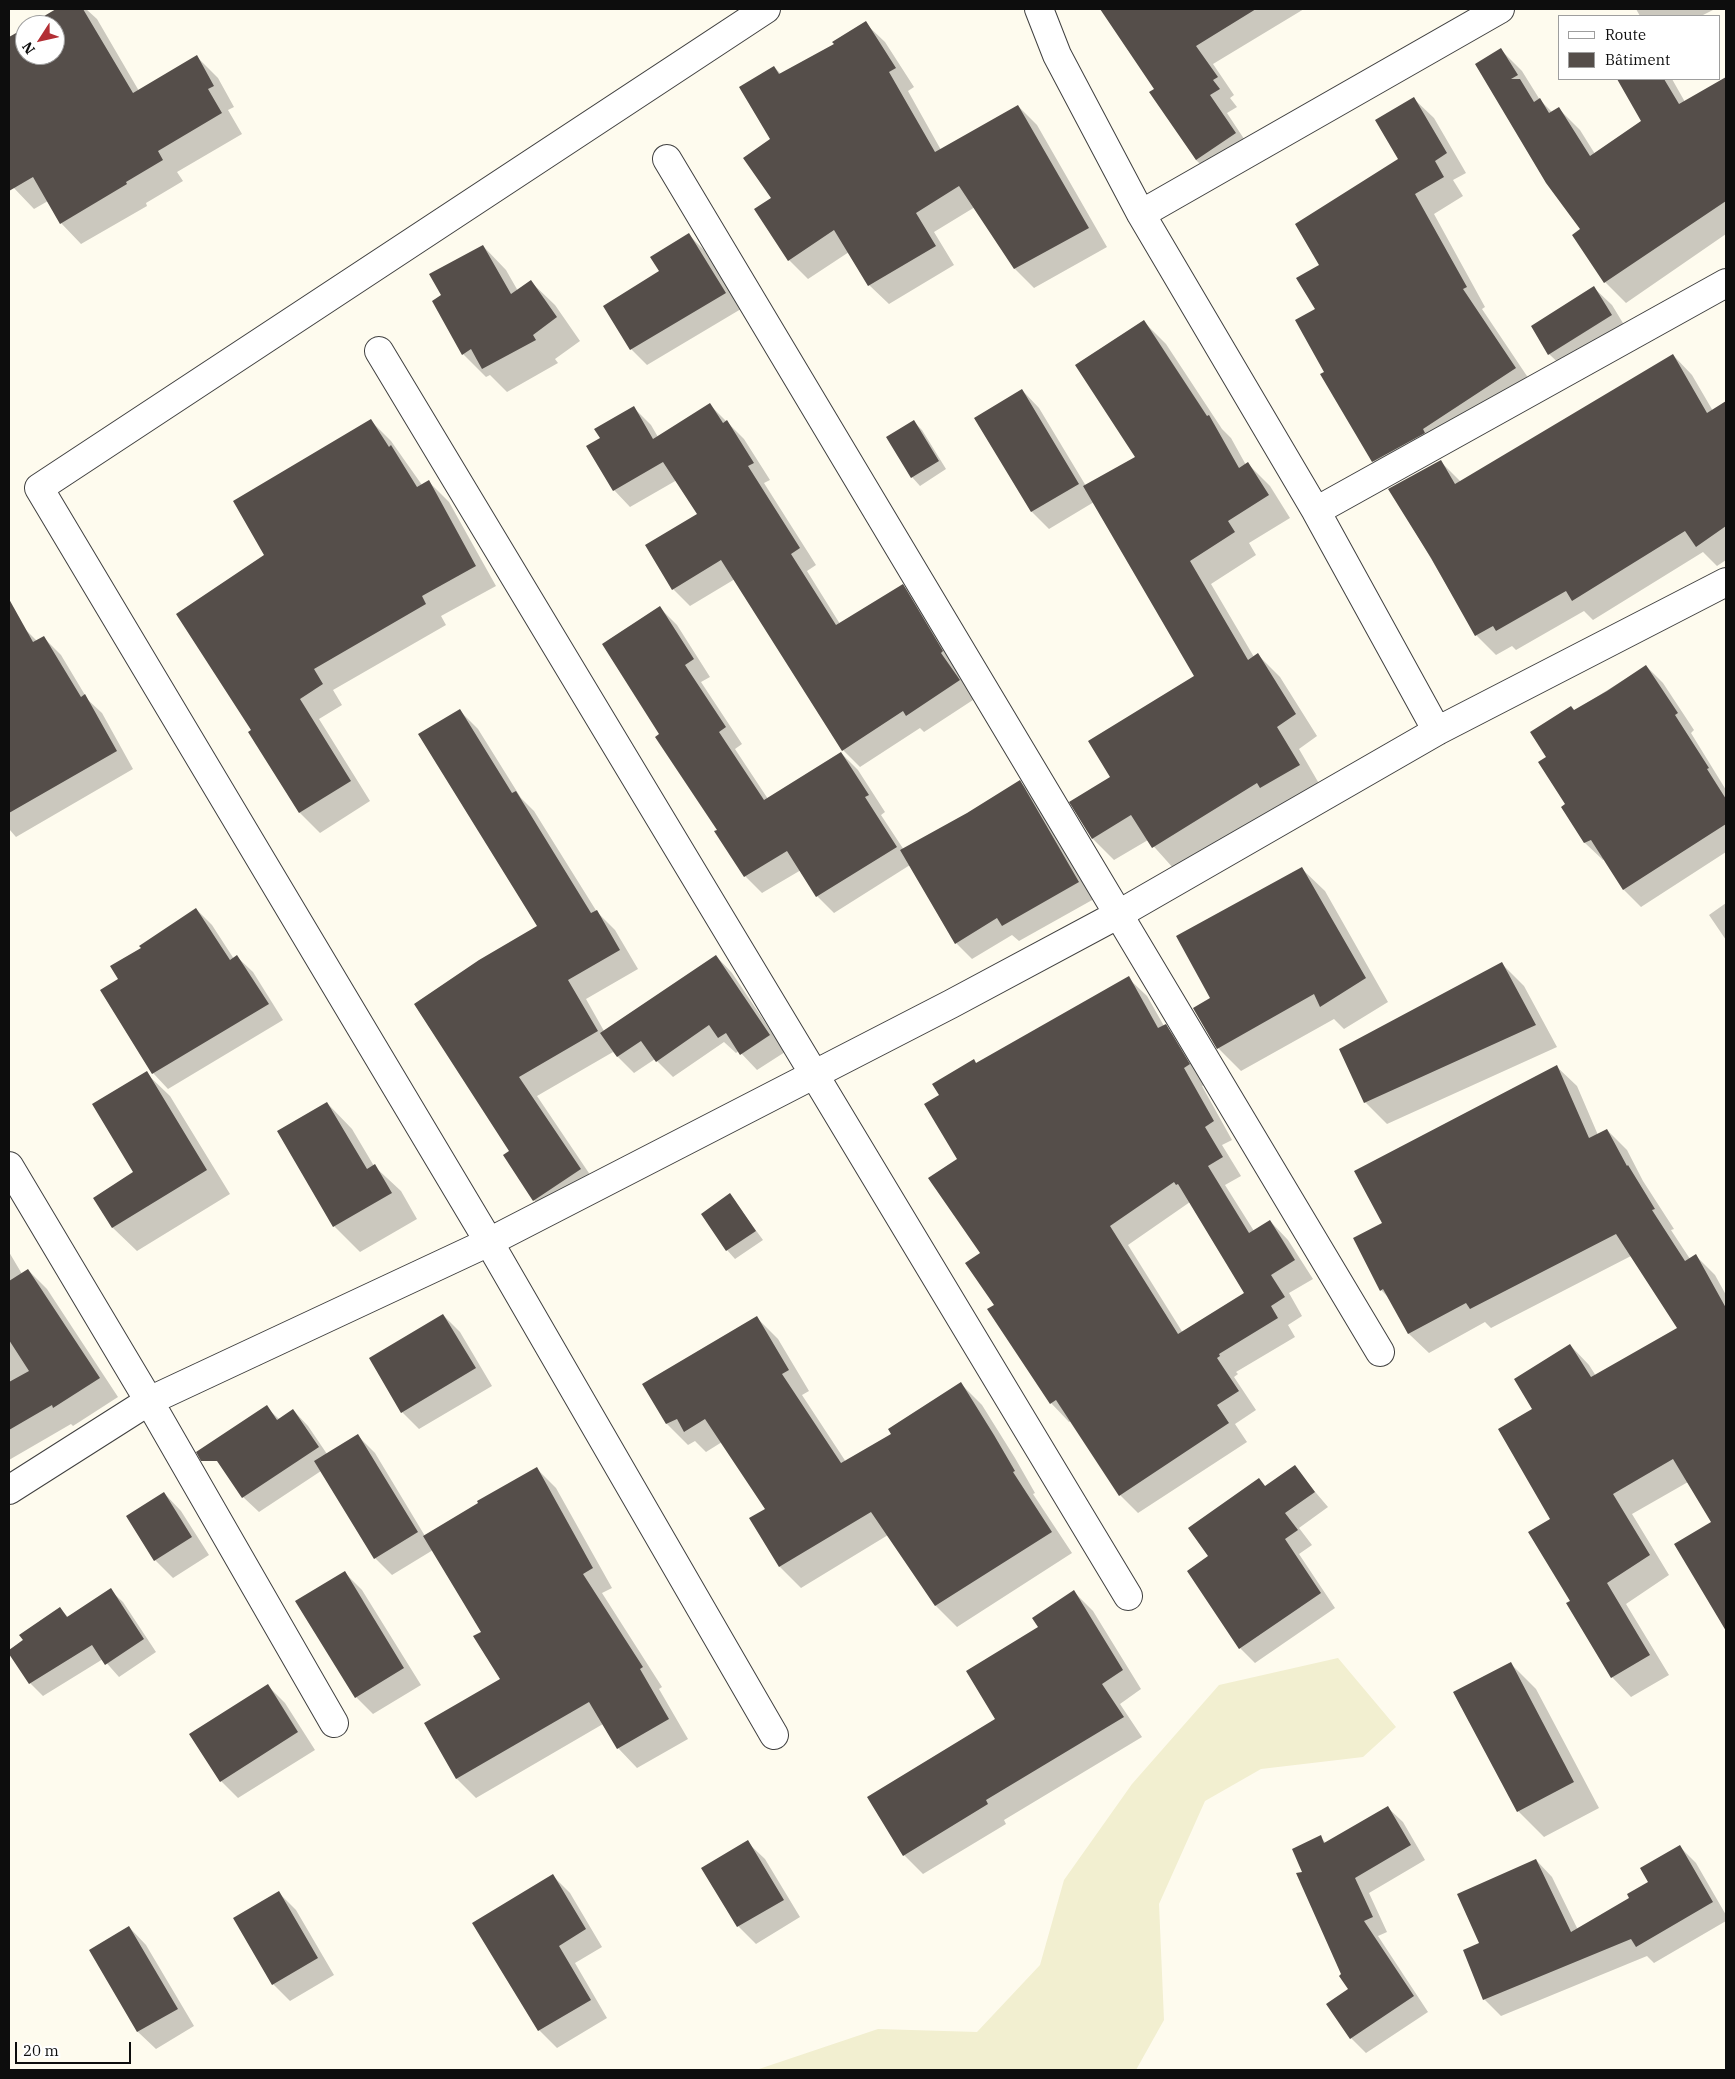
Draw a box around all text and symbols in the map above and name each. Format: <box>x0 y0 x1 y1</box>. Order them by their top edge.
north arrow <box>15 15 65 65</box>
legend <box>1558 15 1720 80</box>
text: Route <box>1605 25 1646 44</box>
text: N <box>18 38 39 58</box>
text: Bâtiment <box>1605 50 1670 69</box>
scale bar <box>18 2032 134 2064</box>
text: 20 m <box>23 2041 59 2060</box>

